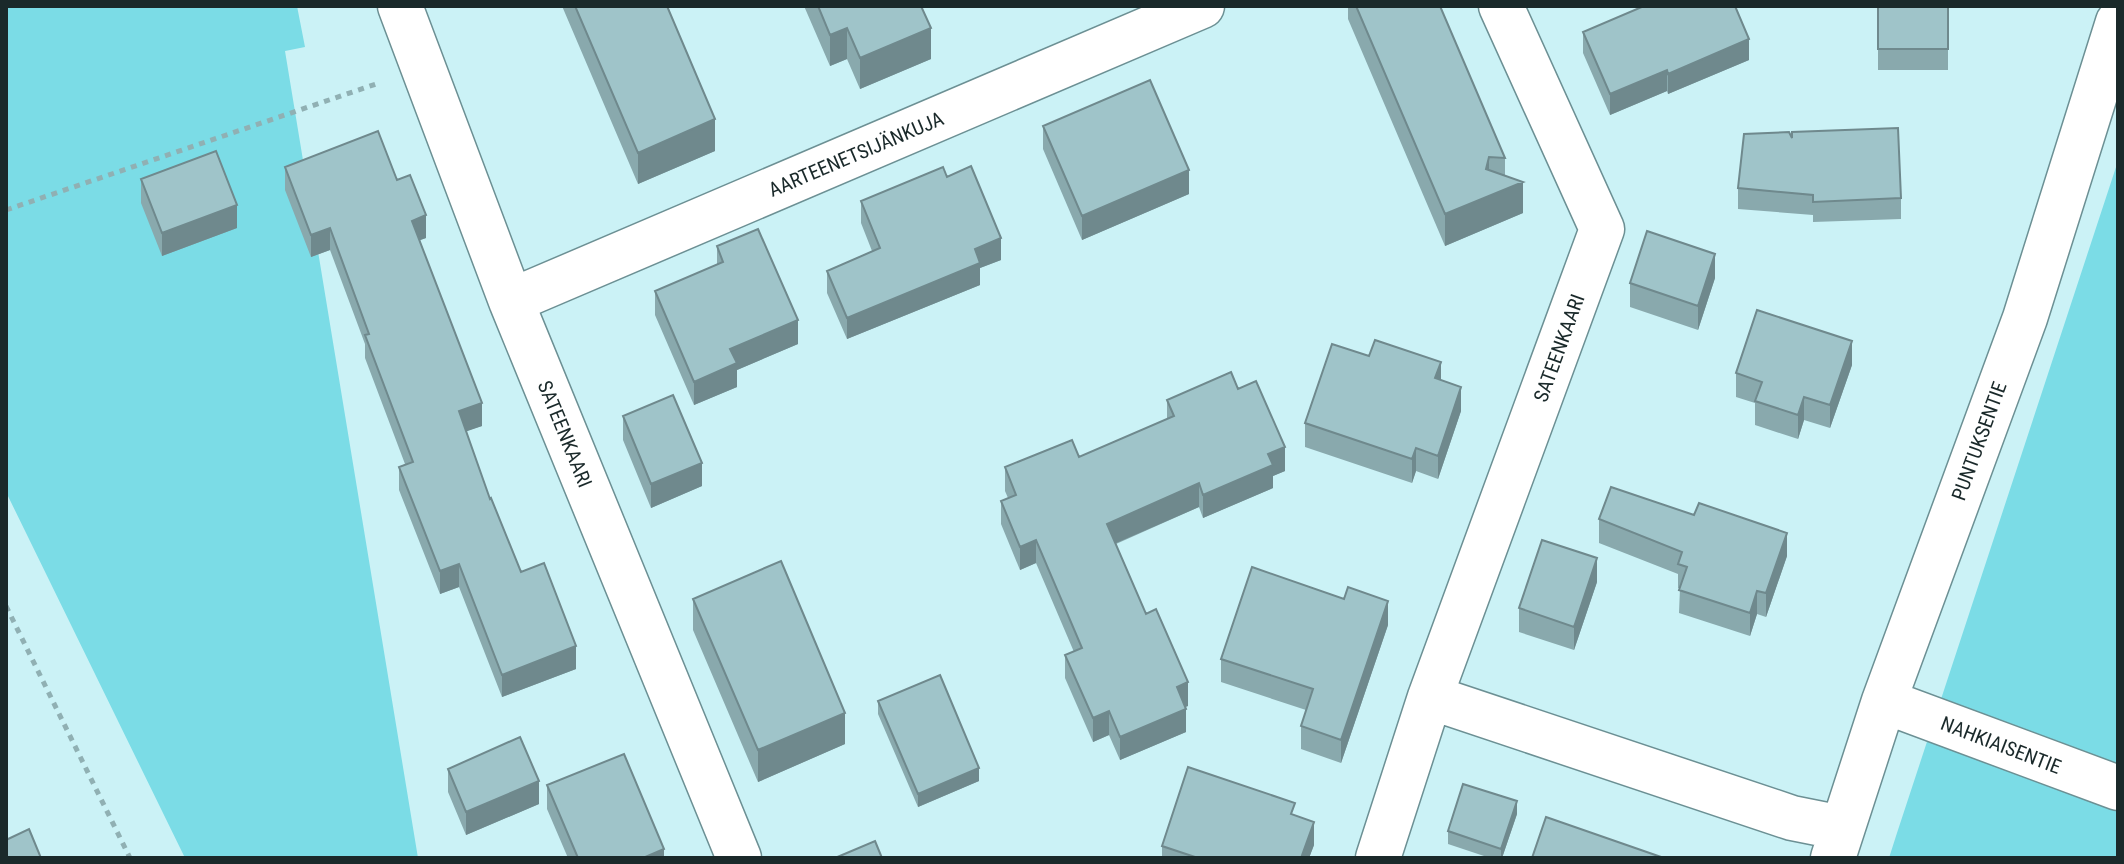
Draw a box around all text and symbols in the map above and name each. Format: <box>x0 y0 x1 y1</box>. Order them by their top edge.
street label: AARTEENETSIJÄNKUJA <box>765 106 948 202</box>
street label: SATEENKAARI <box>1528 291 1590 405</box>
street label: SATEENKAARI <box>533 377 597 491</box>
street label: PUNTUKSENTIE <box>1946 378 2012 504</box>
street label: NAHKIAISENTIE <box>1937 711 2065 779</box>

